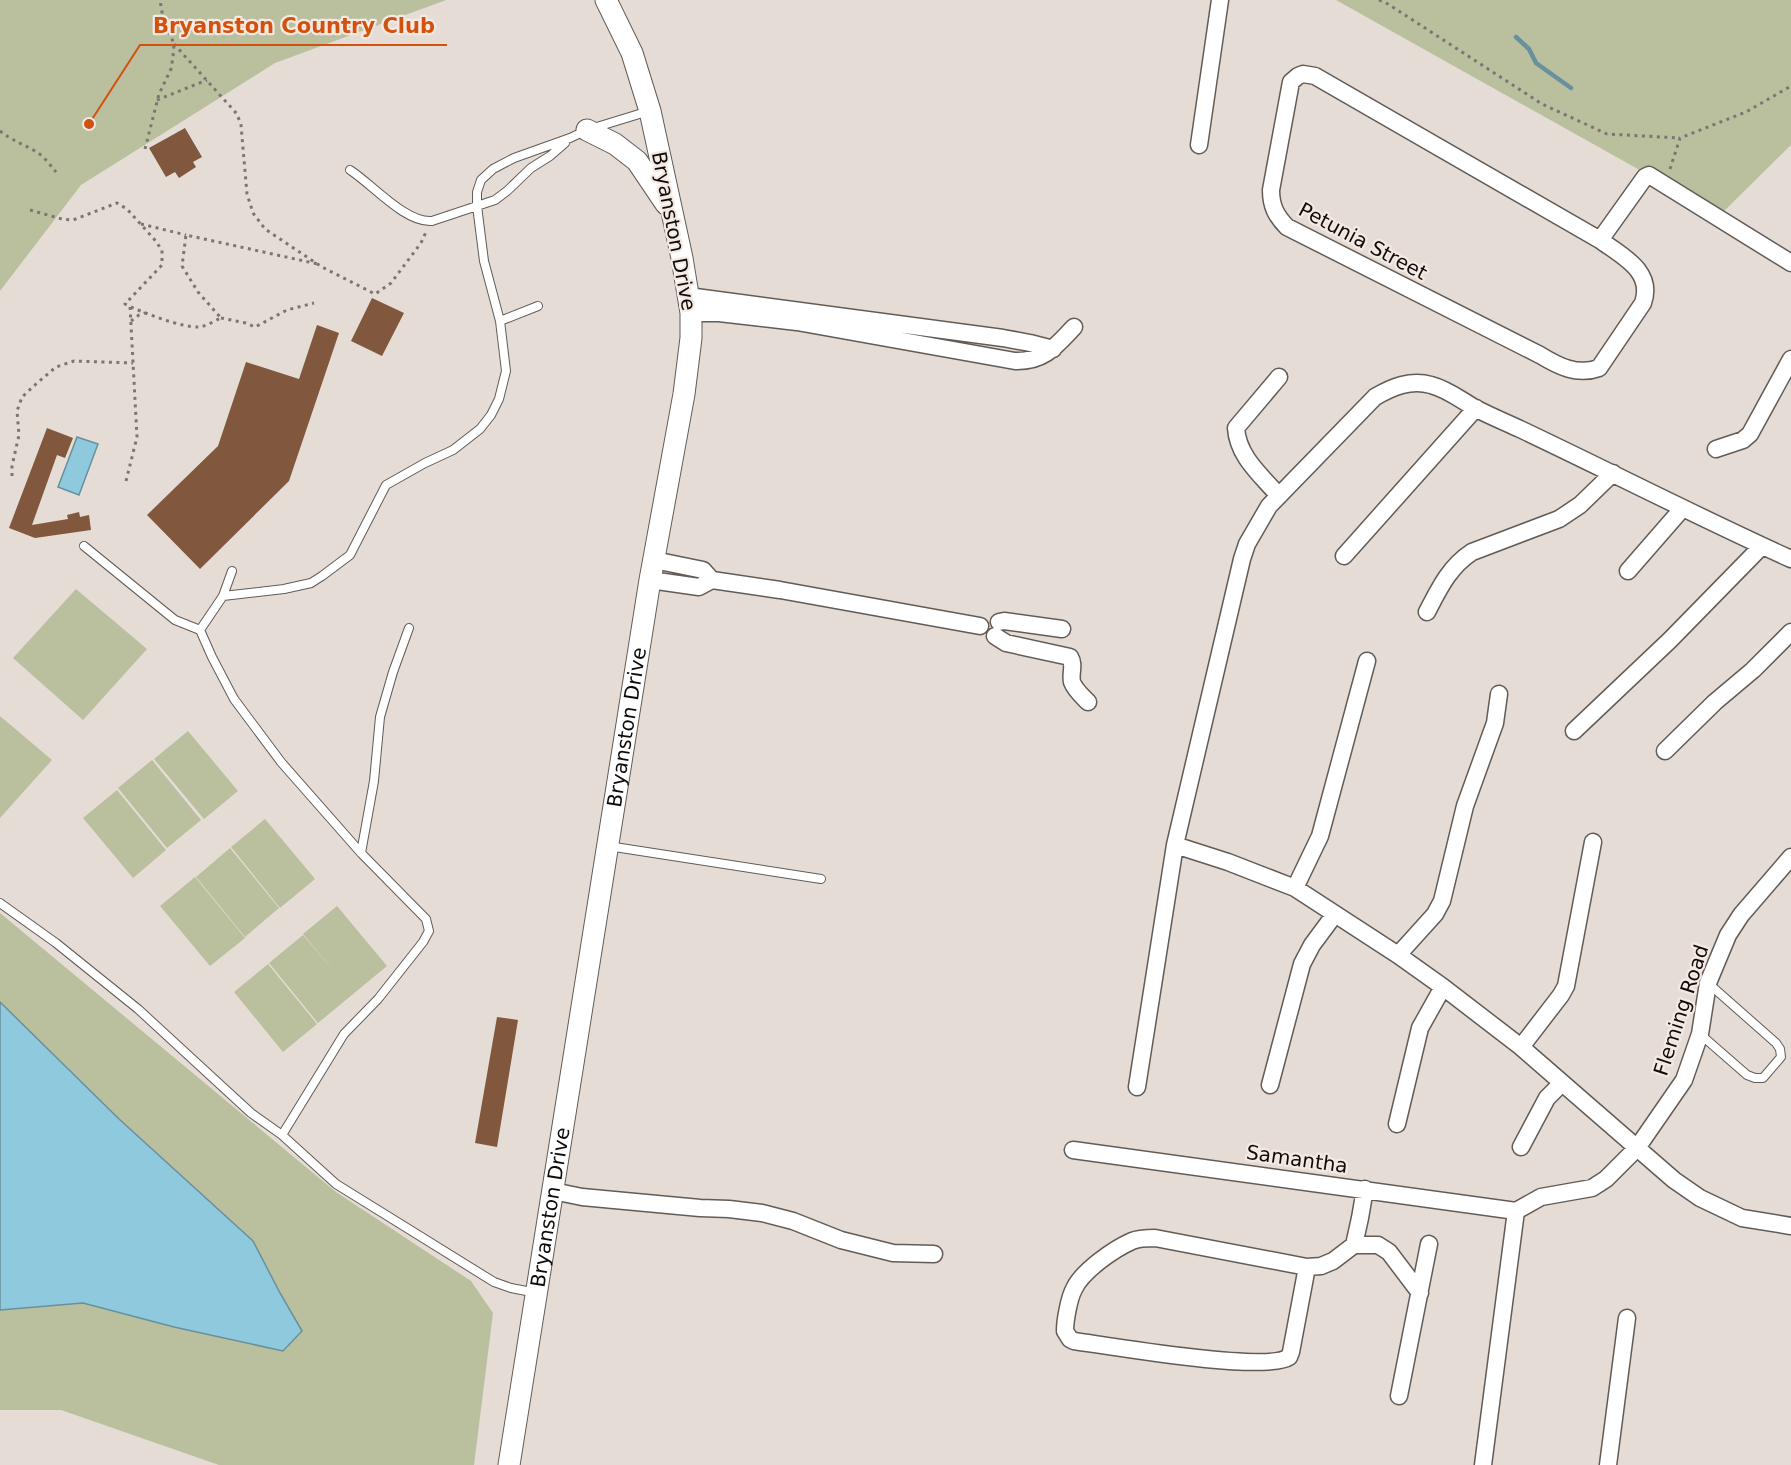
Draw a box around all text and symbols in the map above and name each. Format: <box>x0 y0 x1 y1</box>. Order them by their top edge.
callout: Bryanston Country Club <box>140 6 447 45</box>
text: Bryanston Country Club <box>153 14 435 38</box>
street label: Bryanston Drive <box>647 149 701 313</box>
street label: Petunia Street <box>1295 197 1431 285</box>
street label: Bryanston Drive <box>602 646 651 809</box>
street label: Fleming Road <box>1649 941 1713 1079</box>
street label: Bryanston Drive <box>525 1126 575 1289</box>
street label: Samantha <box>1245 1140 1349 1178</box>

